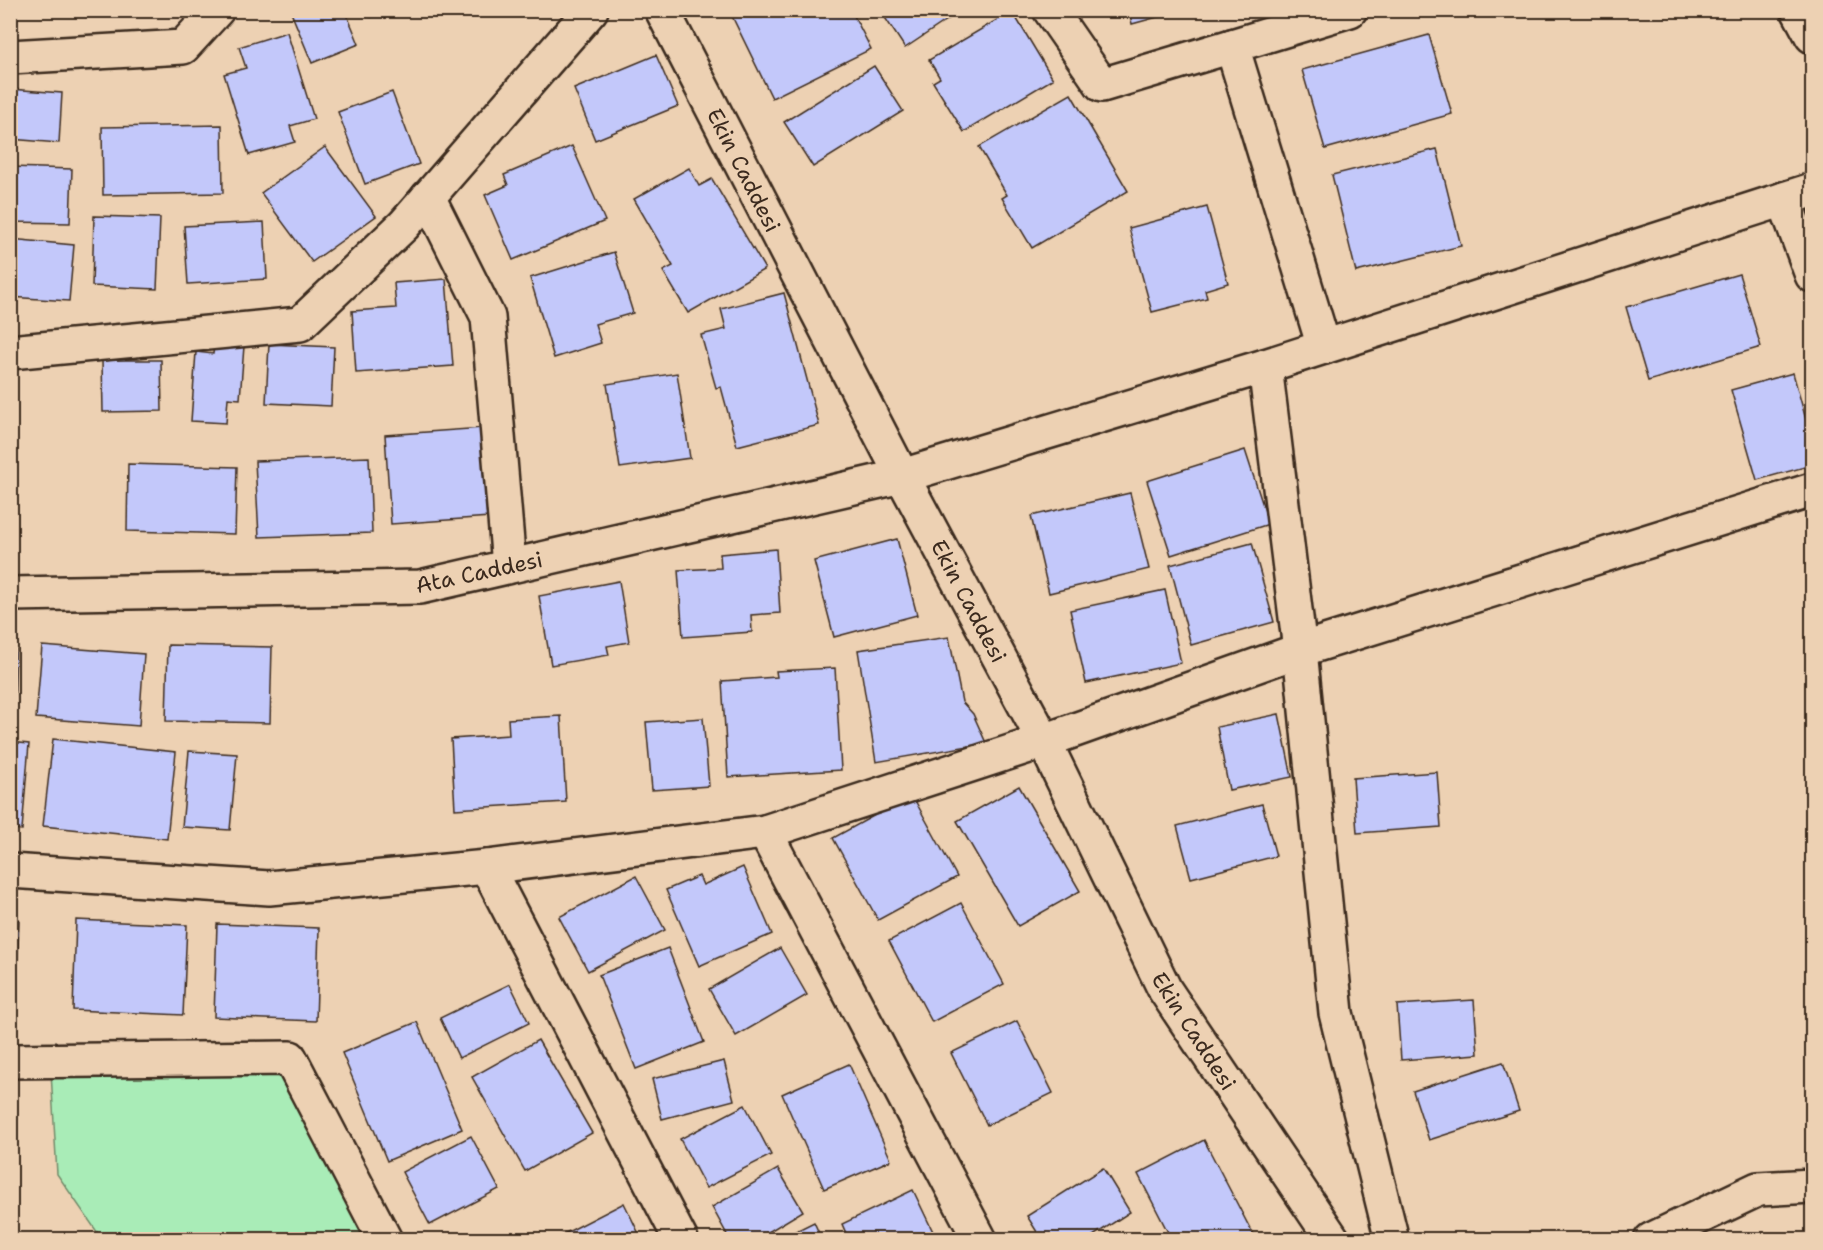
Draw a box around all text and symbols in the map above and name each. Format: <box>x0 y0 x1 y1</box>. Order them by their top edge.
street label: Ekin Caddesi <box>700 103 787 237</box>
street label: Ekin Caddesi <box>924 535 1013 668</box>
street label: Ata Caddesi <box>413 545 545 600</box>
street label: Ekin Caddesi <box>1145 967 1243 1096</box>

